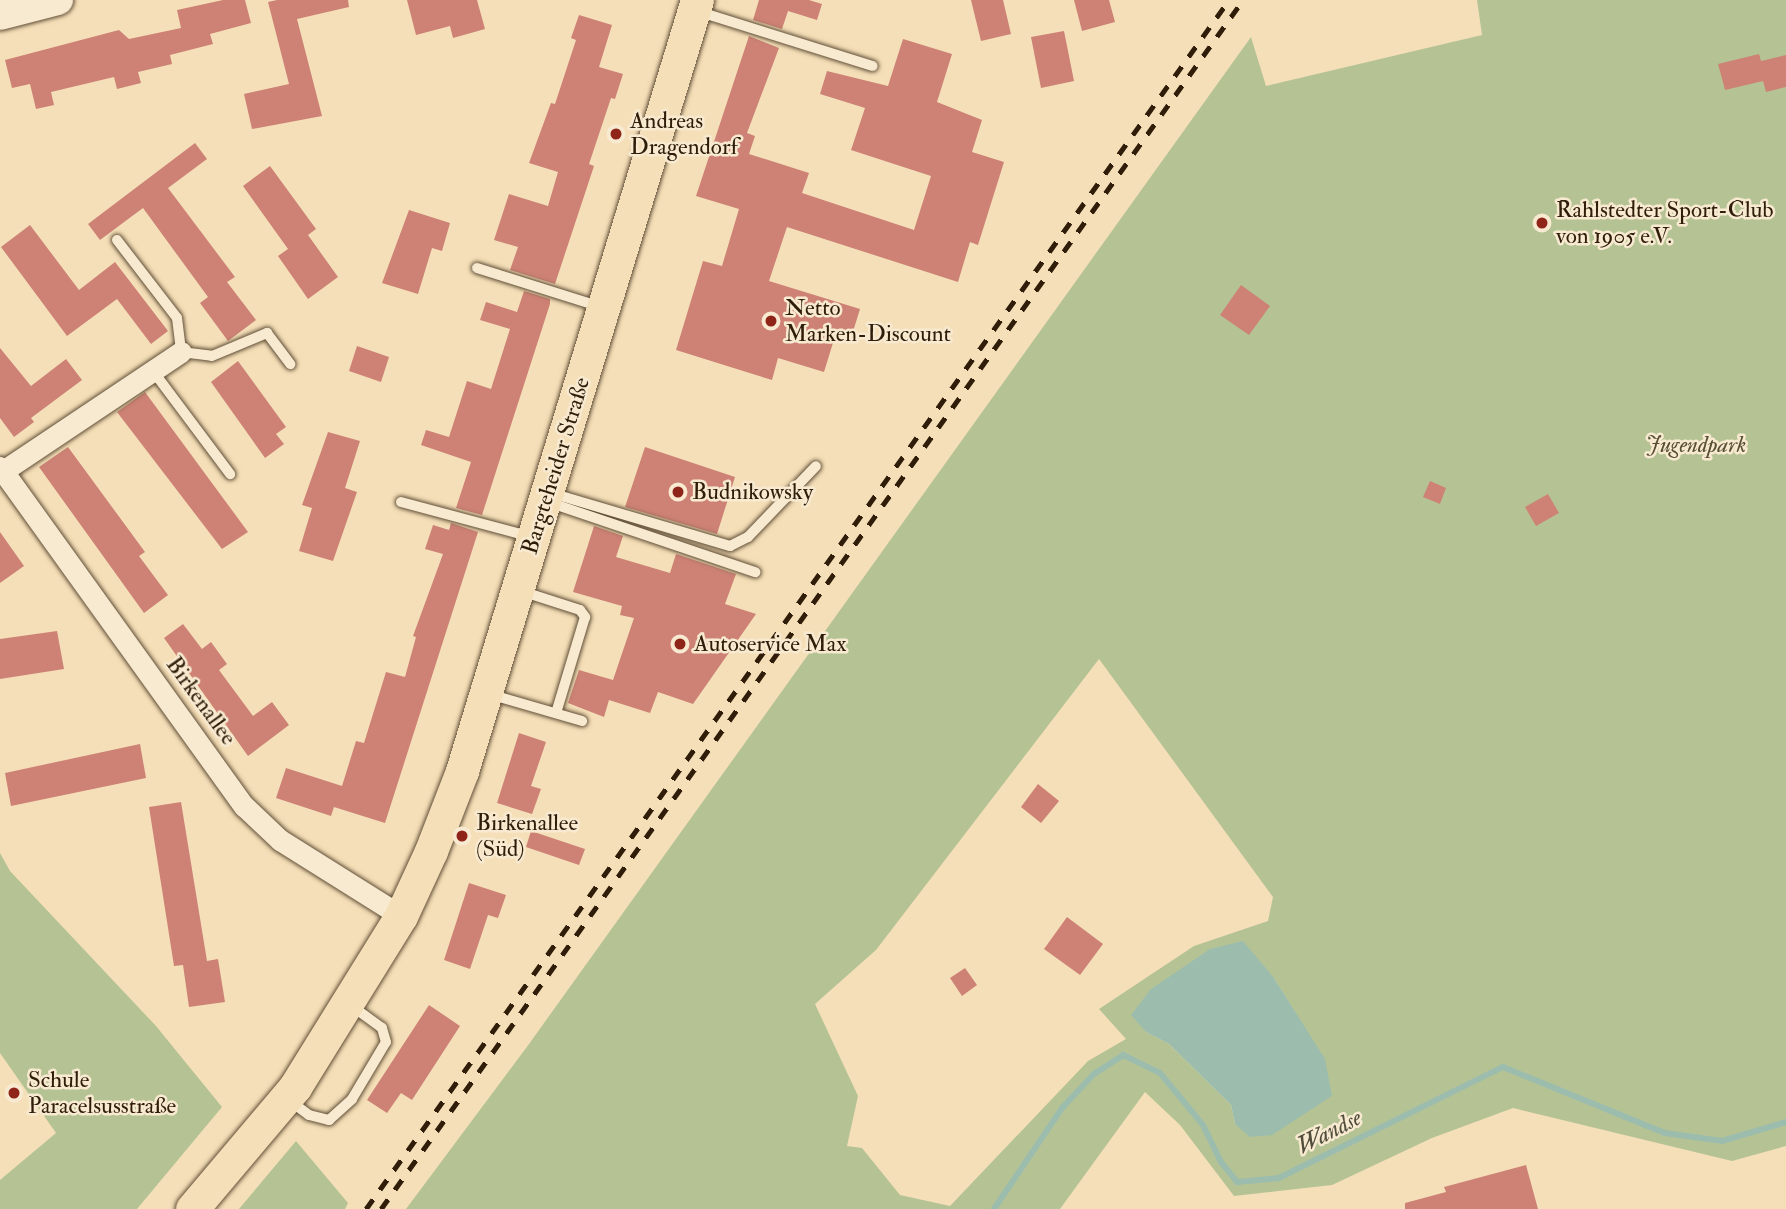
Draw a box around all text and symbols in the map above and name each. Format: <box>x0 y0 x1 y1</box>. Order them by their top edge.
place label: Andreas Dragendorf <box>630 107 738 161</box>
marker: Andreas Dragendorf <box>608 126 624 142</box>
place label: Rahlstedter Sport-Club von 1905 e.V. <box>1556 196 1774 250</box>
marker: Rahlstedter Sport-Club von 1905 e.V. <box>1534 215 1550 231</box>
place label: Netto Marken-Discount <box>785 294 951 348</box>
marker: Netto Marken-Discount <box>763 313 779 329</box>
street label: Bargteheider Straße <box>516 374 596 558</box>
park label: Jugendpark <box>1646 431 1746 459</box>
place label: Budnikowsky <box>692 478 813 506</box>
marker: Budnikowsky <box>670 484 686 500</box>
place label: Autoservice Max <box>694 630 847 658</box>
marker: Autoservice Max <box>672 636 688 652</box>
street label: Birkenallee <box>160 652 242 750</box>
place label: Birkenallee (Süd) <box>476 809 578 863</box>
marker: Birkenallee (Süd) <box>454 828 470 844</box>
place label: Schule Paracelsusstraße <box>28 1066 176 1120</box>
marker: Schule Paracelsusstraße <box>6 1085 22 1101</box>
water label: Wandse <box>1292 1103 1366 1161</box>

